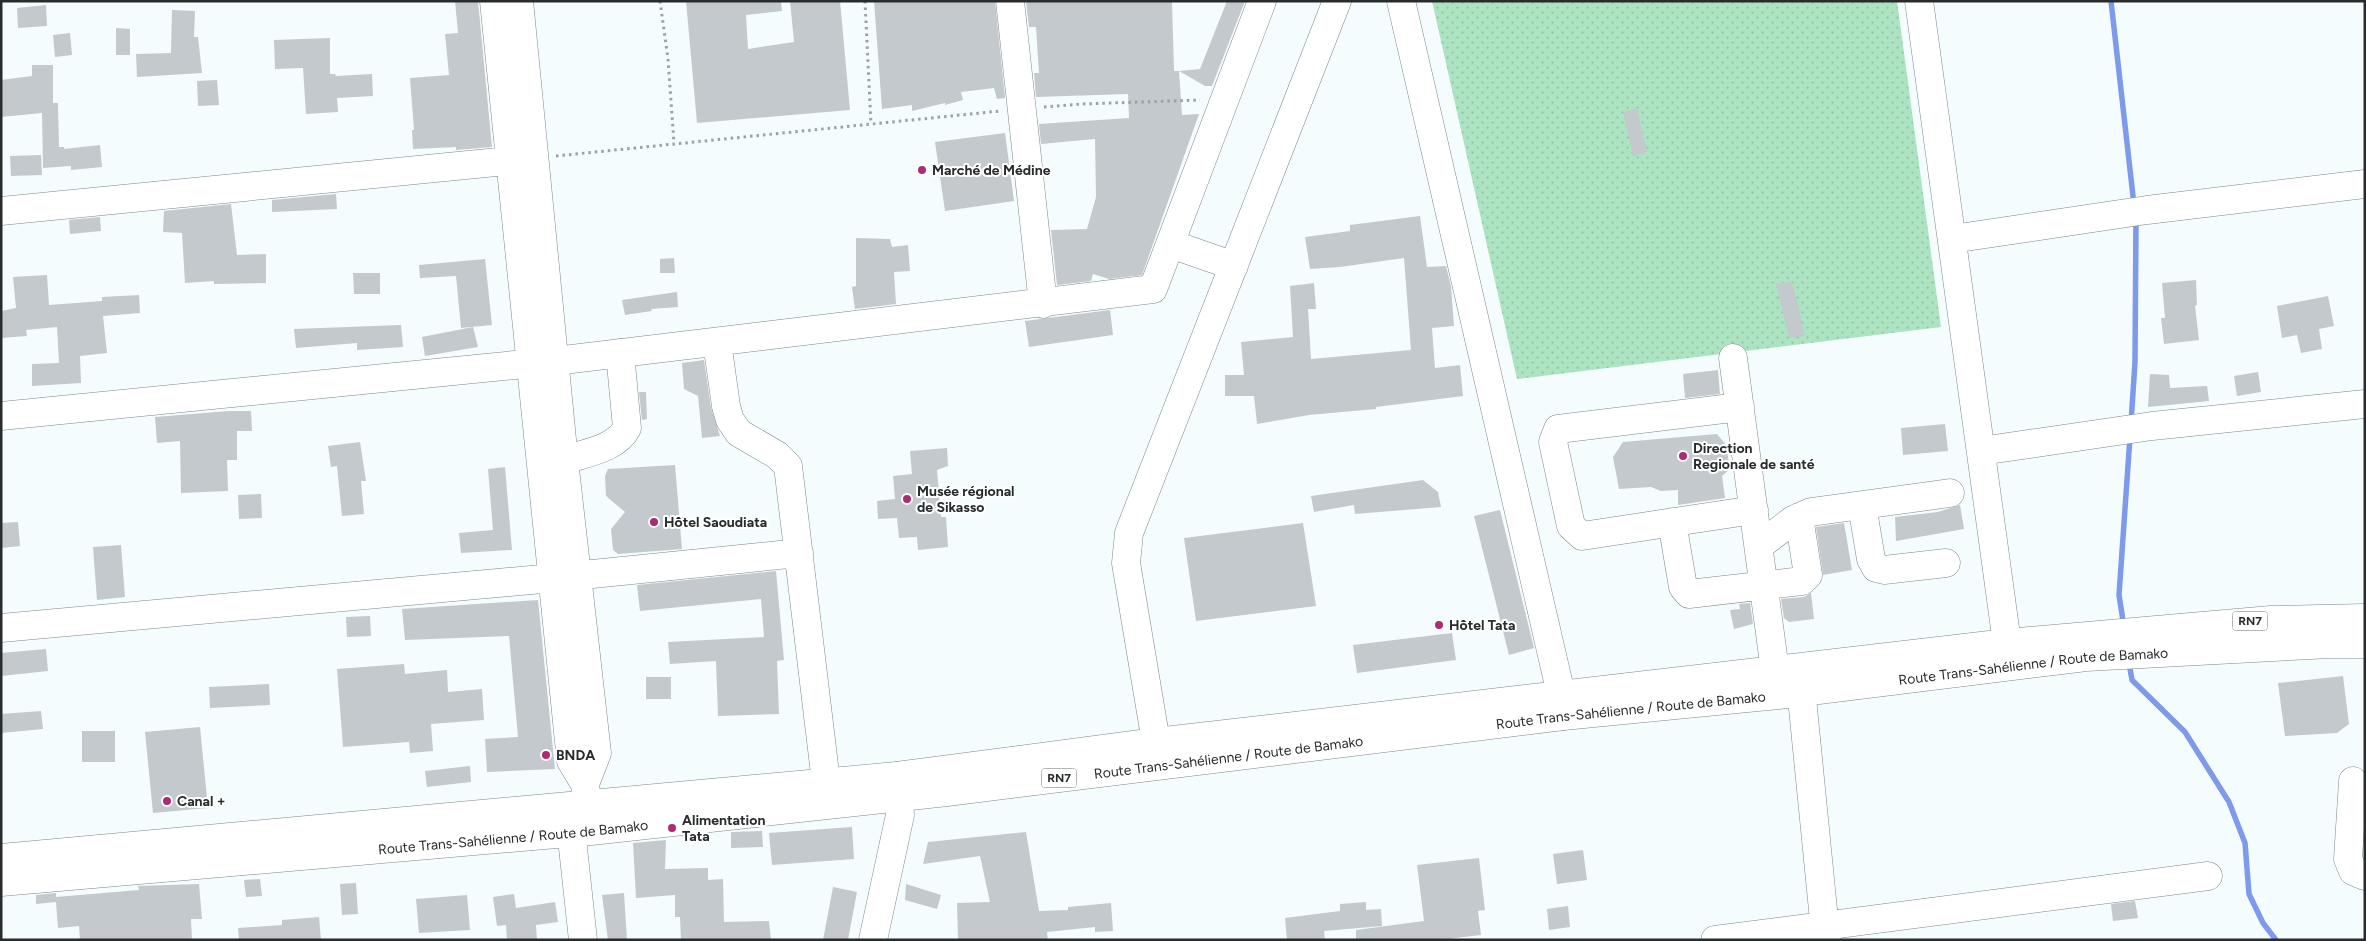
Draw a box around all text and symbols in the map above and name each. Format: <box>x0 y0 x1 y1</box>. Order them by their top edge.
place label: Marché de Médine <box>932 162 1051 179</box>
marker: Marché de Médine <box>916 164 928 176</box>
place label: Direction Regionale de santé <box>1693 440 1815 473</box>
marker: Direction Regionale de santé <box>1677 450 1689 462</box>
place label: Musée régional de Sikasso <box>917 483 1015 516</box>
marker: Musée régional de Sikasso <box>901 493 913 505</box>
place label: Hôtel Saoudiata <box>664 514 767 531</box>
marker: Hôtel Saoudiata <box>648 516 660 528</box>
road number: RN7 <box>2232 612 2268 630</box>
place label: Hôtel Tata <box>1449 617 1515 634</box>
marker: Hôtel Tata <box>1433 619 1445 631</box>
street label: Route Trans-Sahélienne / Route de Bamako <box>1898 645 2169 689</box>
street label: Route Trans-Sahélienne / Route de Bamako <box>1495 688 1766 733</box>
street label: Route Trans-Sahélienne / Route de Bamako <box>1093 733 1364 783</box>
place label: BNDA <box>556 747 595 764</box>
marker: BNDA <box>540 749 552 761</box>
road number: RN7 <box>1042 768 1076 788</box>
place label: Canal + <box>177 793 226 810</box>
marker: Canal + <box>161 795 173 807</box>
place label: Alimentation Tata <box>682 812 765 845</box>
street label: Route Trans-Sahélienne / Route de Bamako <box>377 817 649 858</box>
marker: Alimentation Tata <box>666 822 678 834</box>

